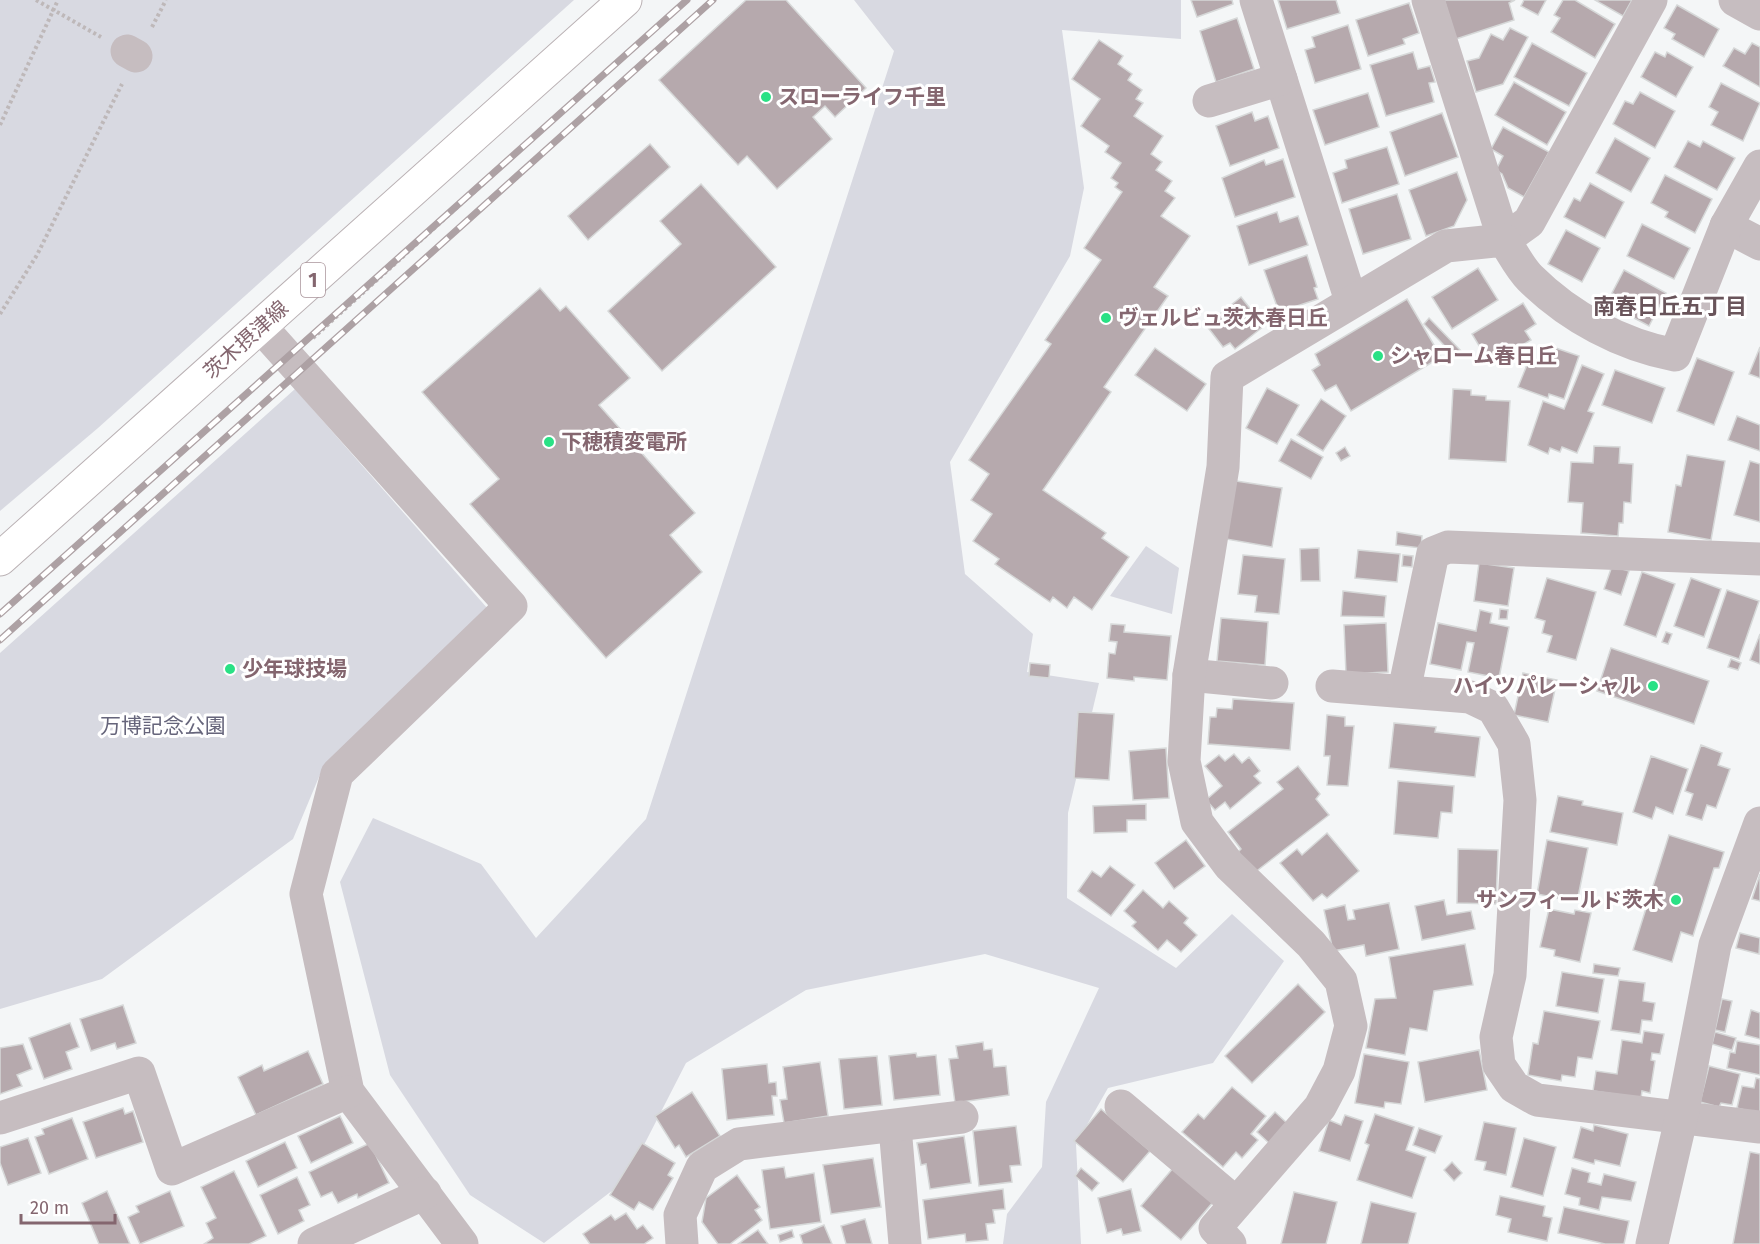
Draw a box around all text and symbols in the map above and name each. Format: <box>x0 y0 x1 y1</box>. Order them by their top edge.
place label: スローライフ千里 <box>778 84 946 110</box>
marker: スローライフ千里 <box>759 90 773 104</box>
road number: 1 <box>301 263 325 297</box>
district label: 南春日丘五丁目 <box>1593 293 1747 320</box>
street label: 茨木摂津線 <box>198 295 294 385</box>
place label: ヴェルビュ茨木春日丘 <box>1118 305 1328 331</box>
marker: ヴェルビュ茨木春日丘 <box>1099 311 1113 325</box>
place label: シャローム春日丘 <box>1390 343 1557 369</box>
marker: シャローム春日丘 <box>1371 349 1385 363</box>
place label: 下穂積変電所 <box>561 429 687 455</box>
marker: 下穂積変電所 <box>542 435 556 449</box>
place label: 少年球技場 <box>242 656 347 682</box>
marker: 少年球技場 <box>223 662 237 676</box>
place label: ハイツパレーシャル <box>1453 673 1641 699</box>
marker: ハイツパレーシャル <box>1646 679 1660 693</box>
park label: 万博記念公園 <box>100 713 226 739</box>
place label: サンフィールド茨木 <box>1476 887 1664 913</box>
marker: サンフィールド茨木 <box>1669 893 1683 907</box>
scale bar <box>21 1187 116 1225</box>
text: 20 m <box>30 1197 69 1219</box>

